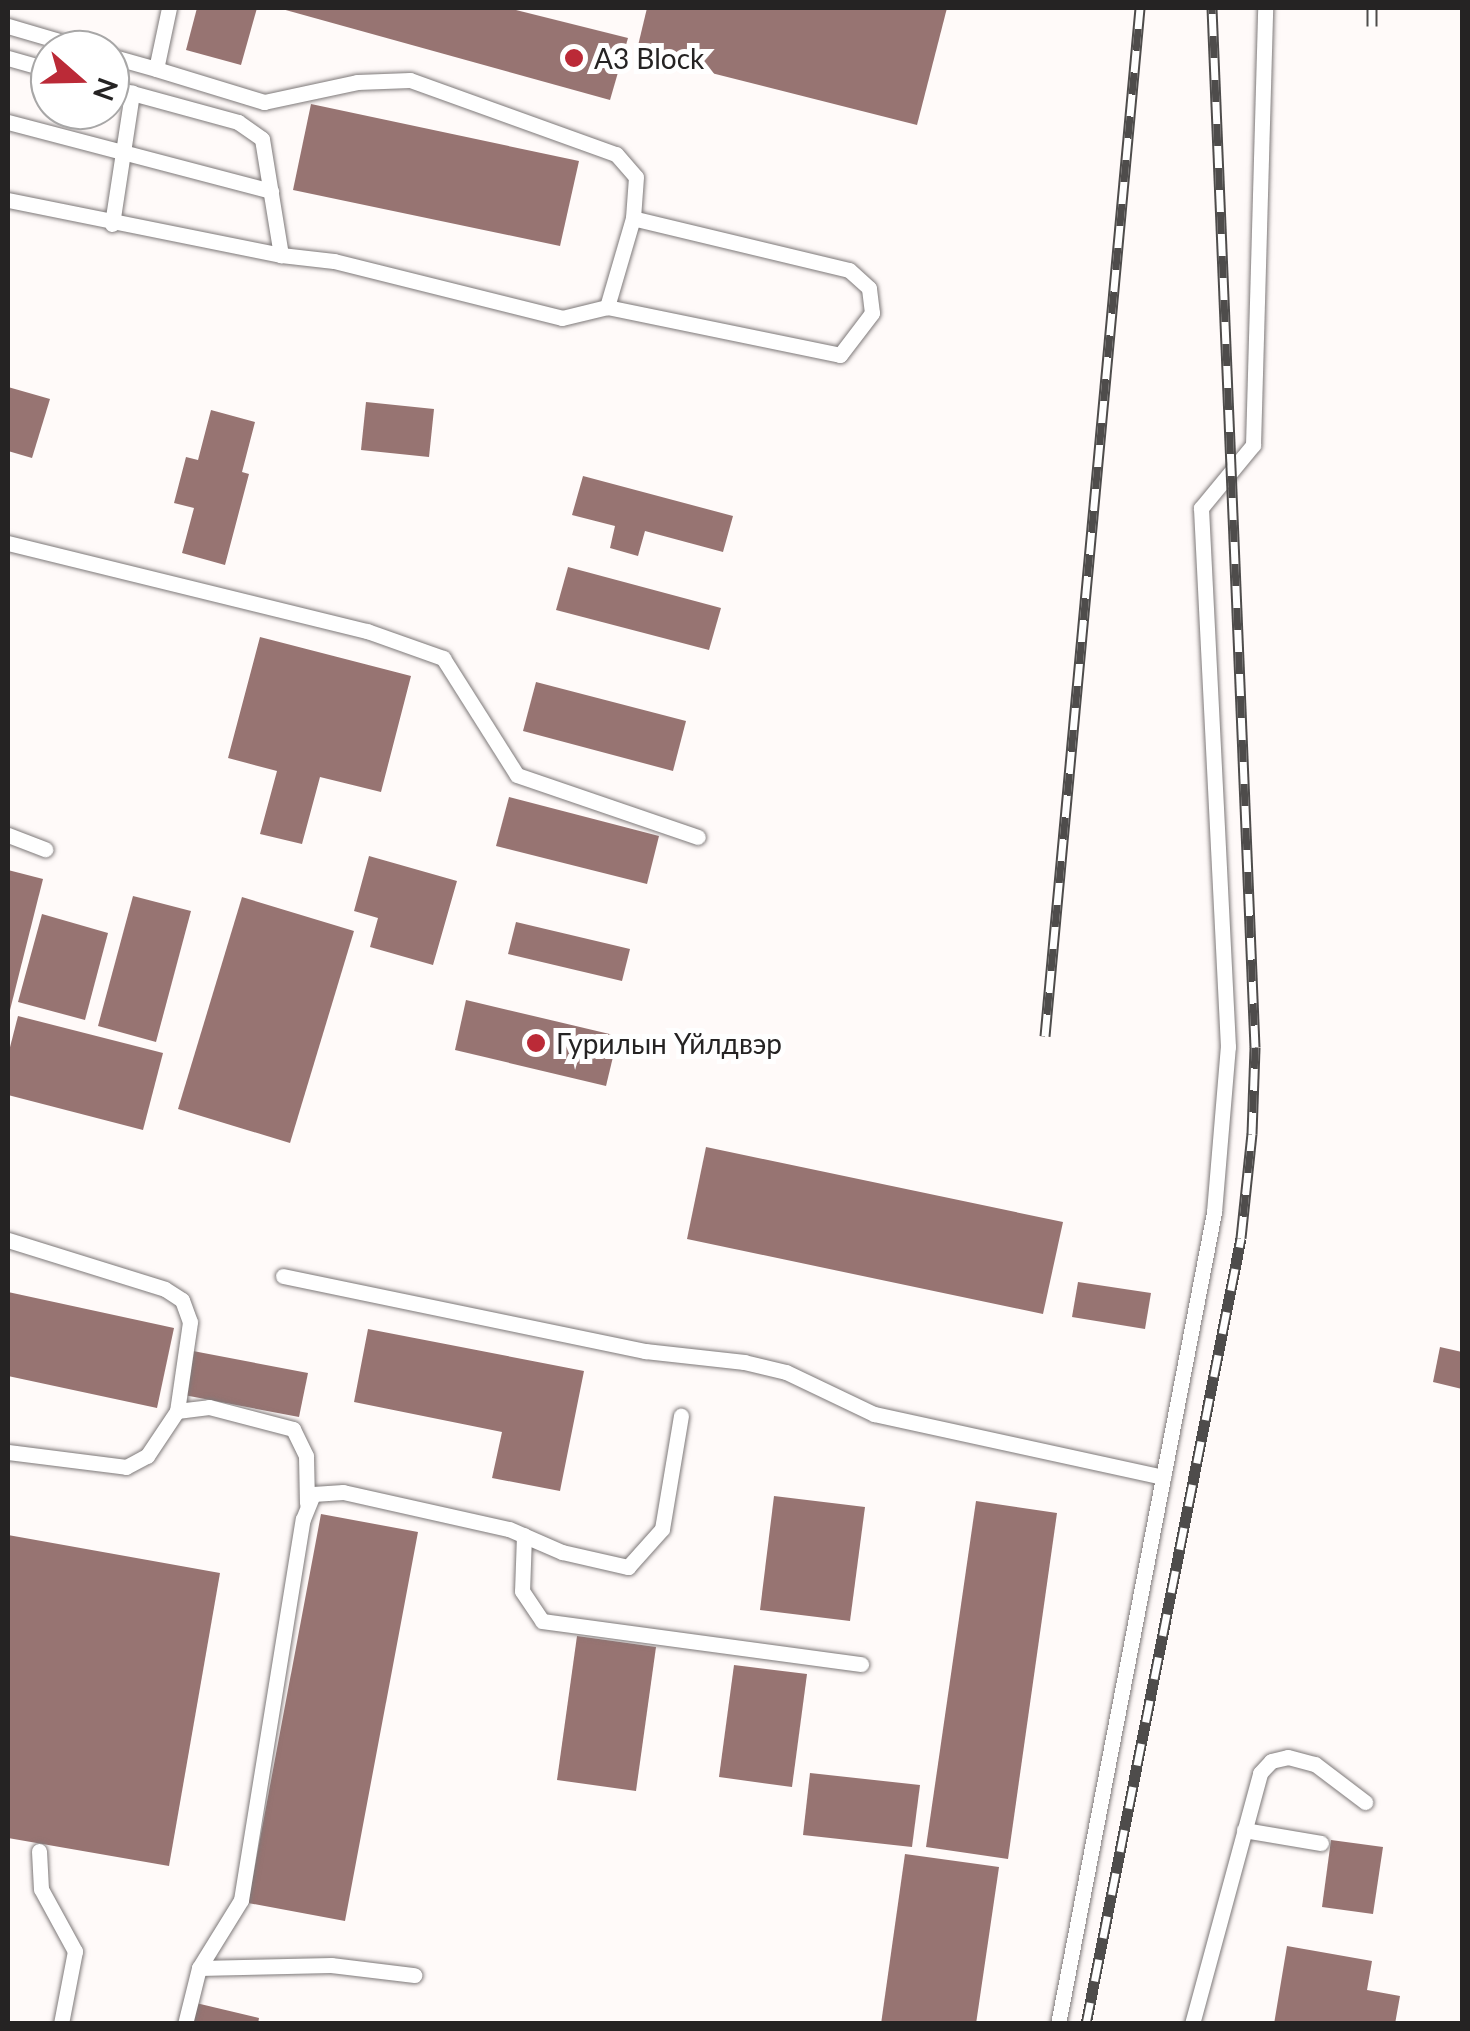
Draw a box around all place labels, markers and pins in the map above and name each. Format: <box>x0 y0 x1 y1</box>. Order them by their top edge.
place label: A3 Block <box>594 41 704 75</box>
marker: A3 Block <box>563 47 585 69</box>
place label: Гурилын Үйлдвэр <box>556 1026 782 1060</box>
marker: Гурилын Үйлдвэр <box>525 1032 547 1054</box>

